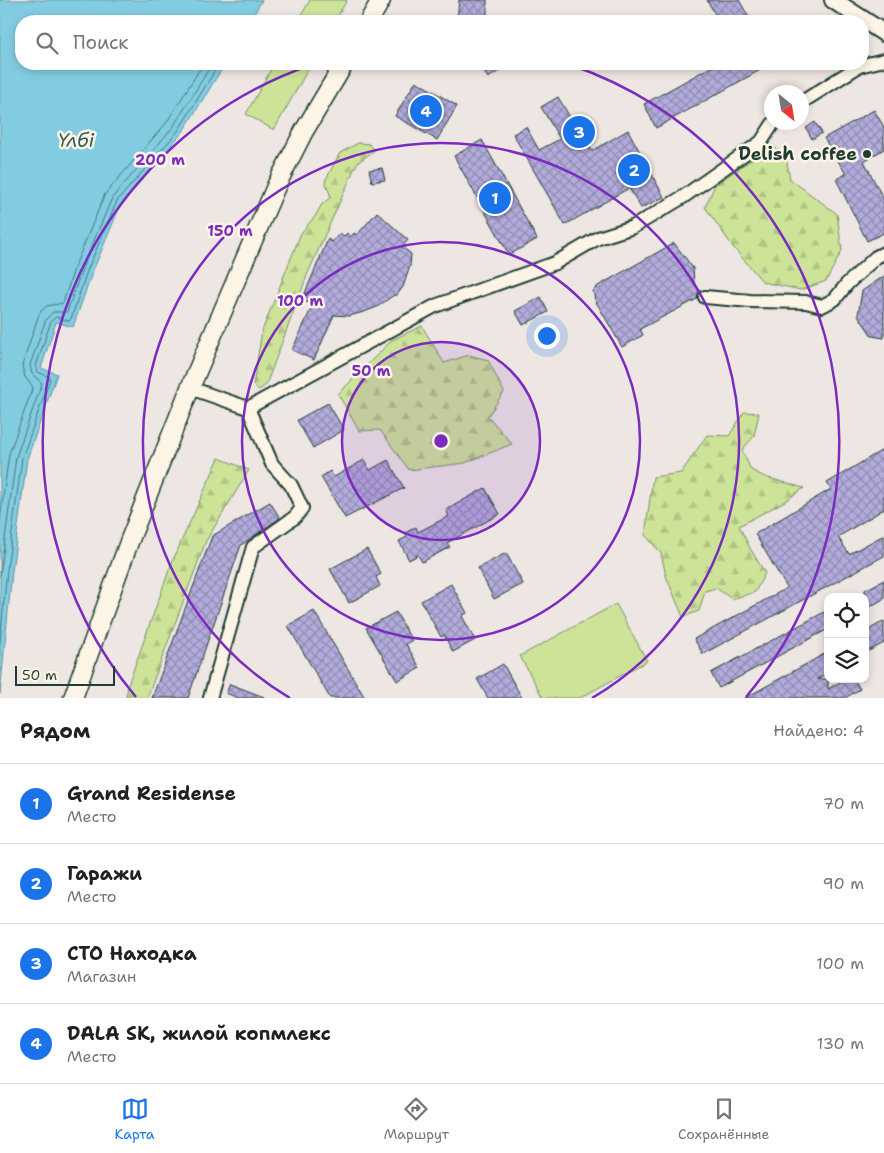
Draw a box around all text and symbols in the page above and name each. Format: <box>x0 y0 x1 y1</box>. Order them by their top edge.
search box <box>15 15 869 70</box>
icon: search <box>33 29 61 57</box>
text: Поиск <box>73 30 128 55</box>
north arrow <box>764 85 809 130</box>
pin: 4 <box>410 92 442 130</box>
pin: 3 <box>563 113 595 151</box>
water label: Үлбі <box>58 128 95 153</box>
place label: Delish coffee <box>738 142 857 166</box>
marker: Delish coffee <box>861 148 873 160</box>
text: 200 m <box>135 150 185 170</box>
pin: 2 <box>618 151 650 189</box>
pin: 1 <box>479 179 511 217</box>
text: 150 m <box>207 221 253 241</box>
text: 100 m <box>277 291 323 311</box>
your location <box>534 323 560 349</box>
text: 50 m <box>352 361 391 381</box>
centre of rings <box>432 432 450 450</box>
map controls <box>824 593 869 683</box>
button: locate <box>824 593 869 638</box>
button: layers <box>824 638 869 683</box>
scale bar <box>15 663 115 686</box>
text: 50 m <box>22 666 57 684</box>
text: Рядом <box>20 717 90 745</box>
text: Найдено: 4 <box>773 720 864 741</box>
text: Grand Residense <box>67 781 236 806</box>
text: 1 <box>32 793 40 814</box>
text: 70 m <box>823 793 864 814</box>
text: Место <box>67 806 117 827</box>
text: Гаражи <box>67 861 142 886</box>
text: 2 <box>30 873 42 894</box>
text: 90 m <box>823 873 864 894</box>
text: Место <box>67 886 117 907</box>
text: СТО Находка <box>67 941 197 966</box>
text: 3 <box>30 953 42 974</box>
text: 100 m <box>816 953 864 974</box>
text: Магазин <box>67 966 136 987</box>
text: DALA SK, жилой копмлекс <box>67 1021 331 1046</box>
text: 4 <box>30 1033 42 1054</box>
text: 130 m <box>817 1033 864 1054</box>
text: Место <box>67 1046 117 1067</box>
tab: Карта <box>115 1095 155 1143</box>
tab: Маршрут <box>384 1095 449 1143</box>
tab: Сохранённые <box>678 1095 769 1143</box>

